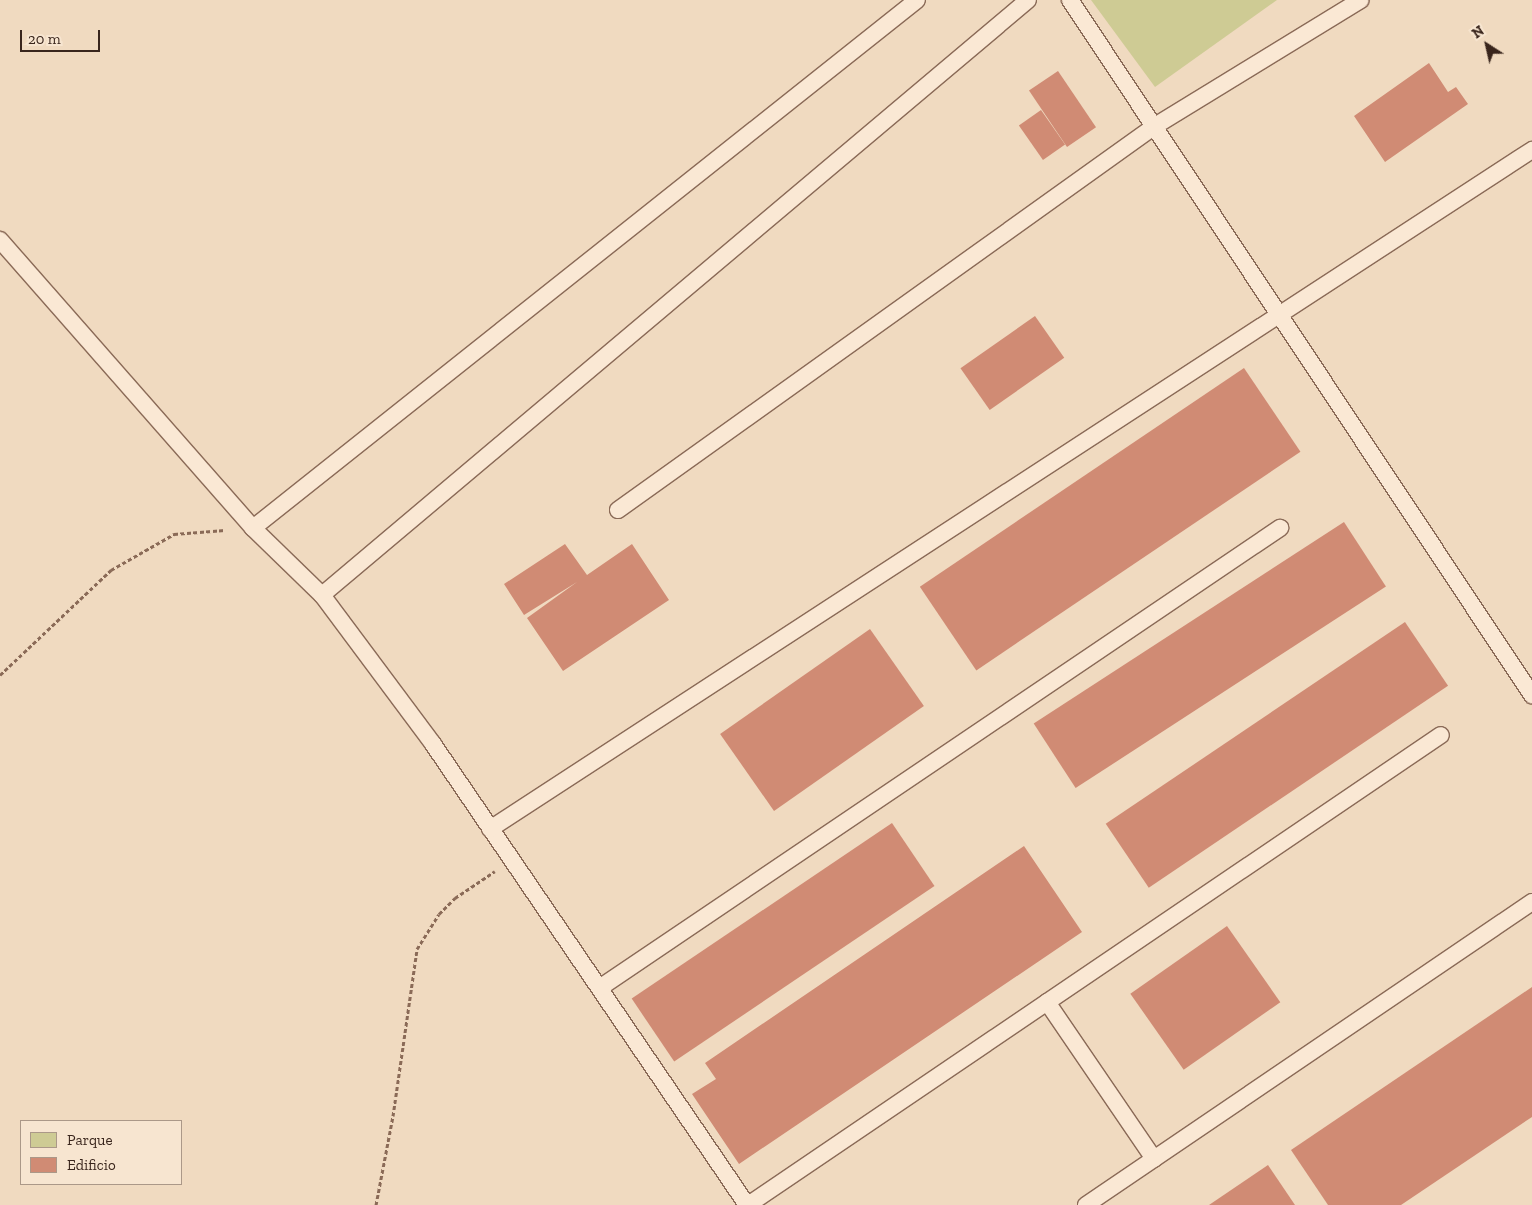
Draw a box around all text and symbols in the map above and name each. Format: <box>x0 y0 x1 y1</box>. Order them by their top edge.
scale bar <box>22 20 102 52</box>
north arrow <box>1462 20 1512 70</box>
text: N <box>1469 22 1487 42</box>
text: 20 m <box>28 30 61 48</box>
legend <box>20 1120 182 1185</box>
text: Parque <box>67 1131 113 1149</box>
text: Edificio <box>67 1156 116 1174</box>

